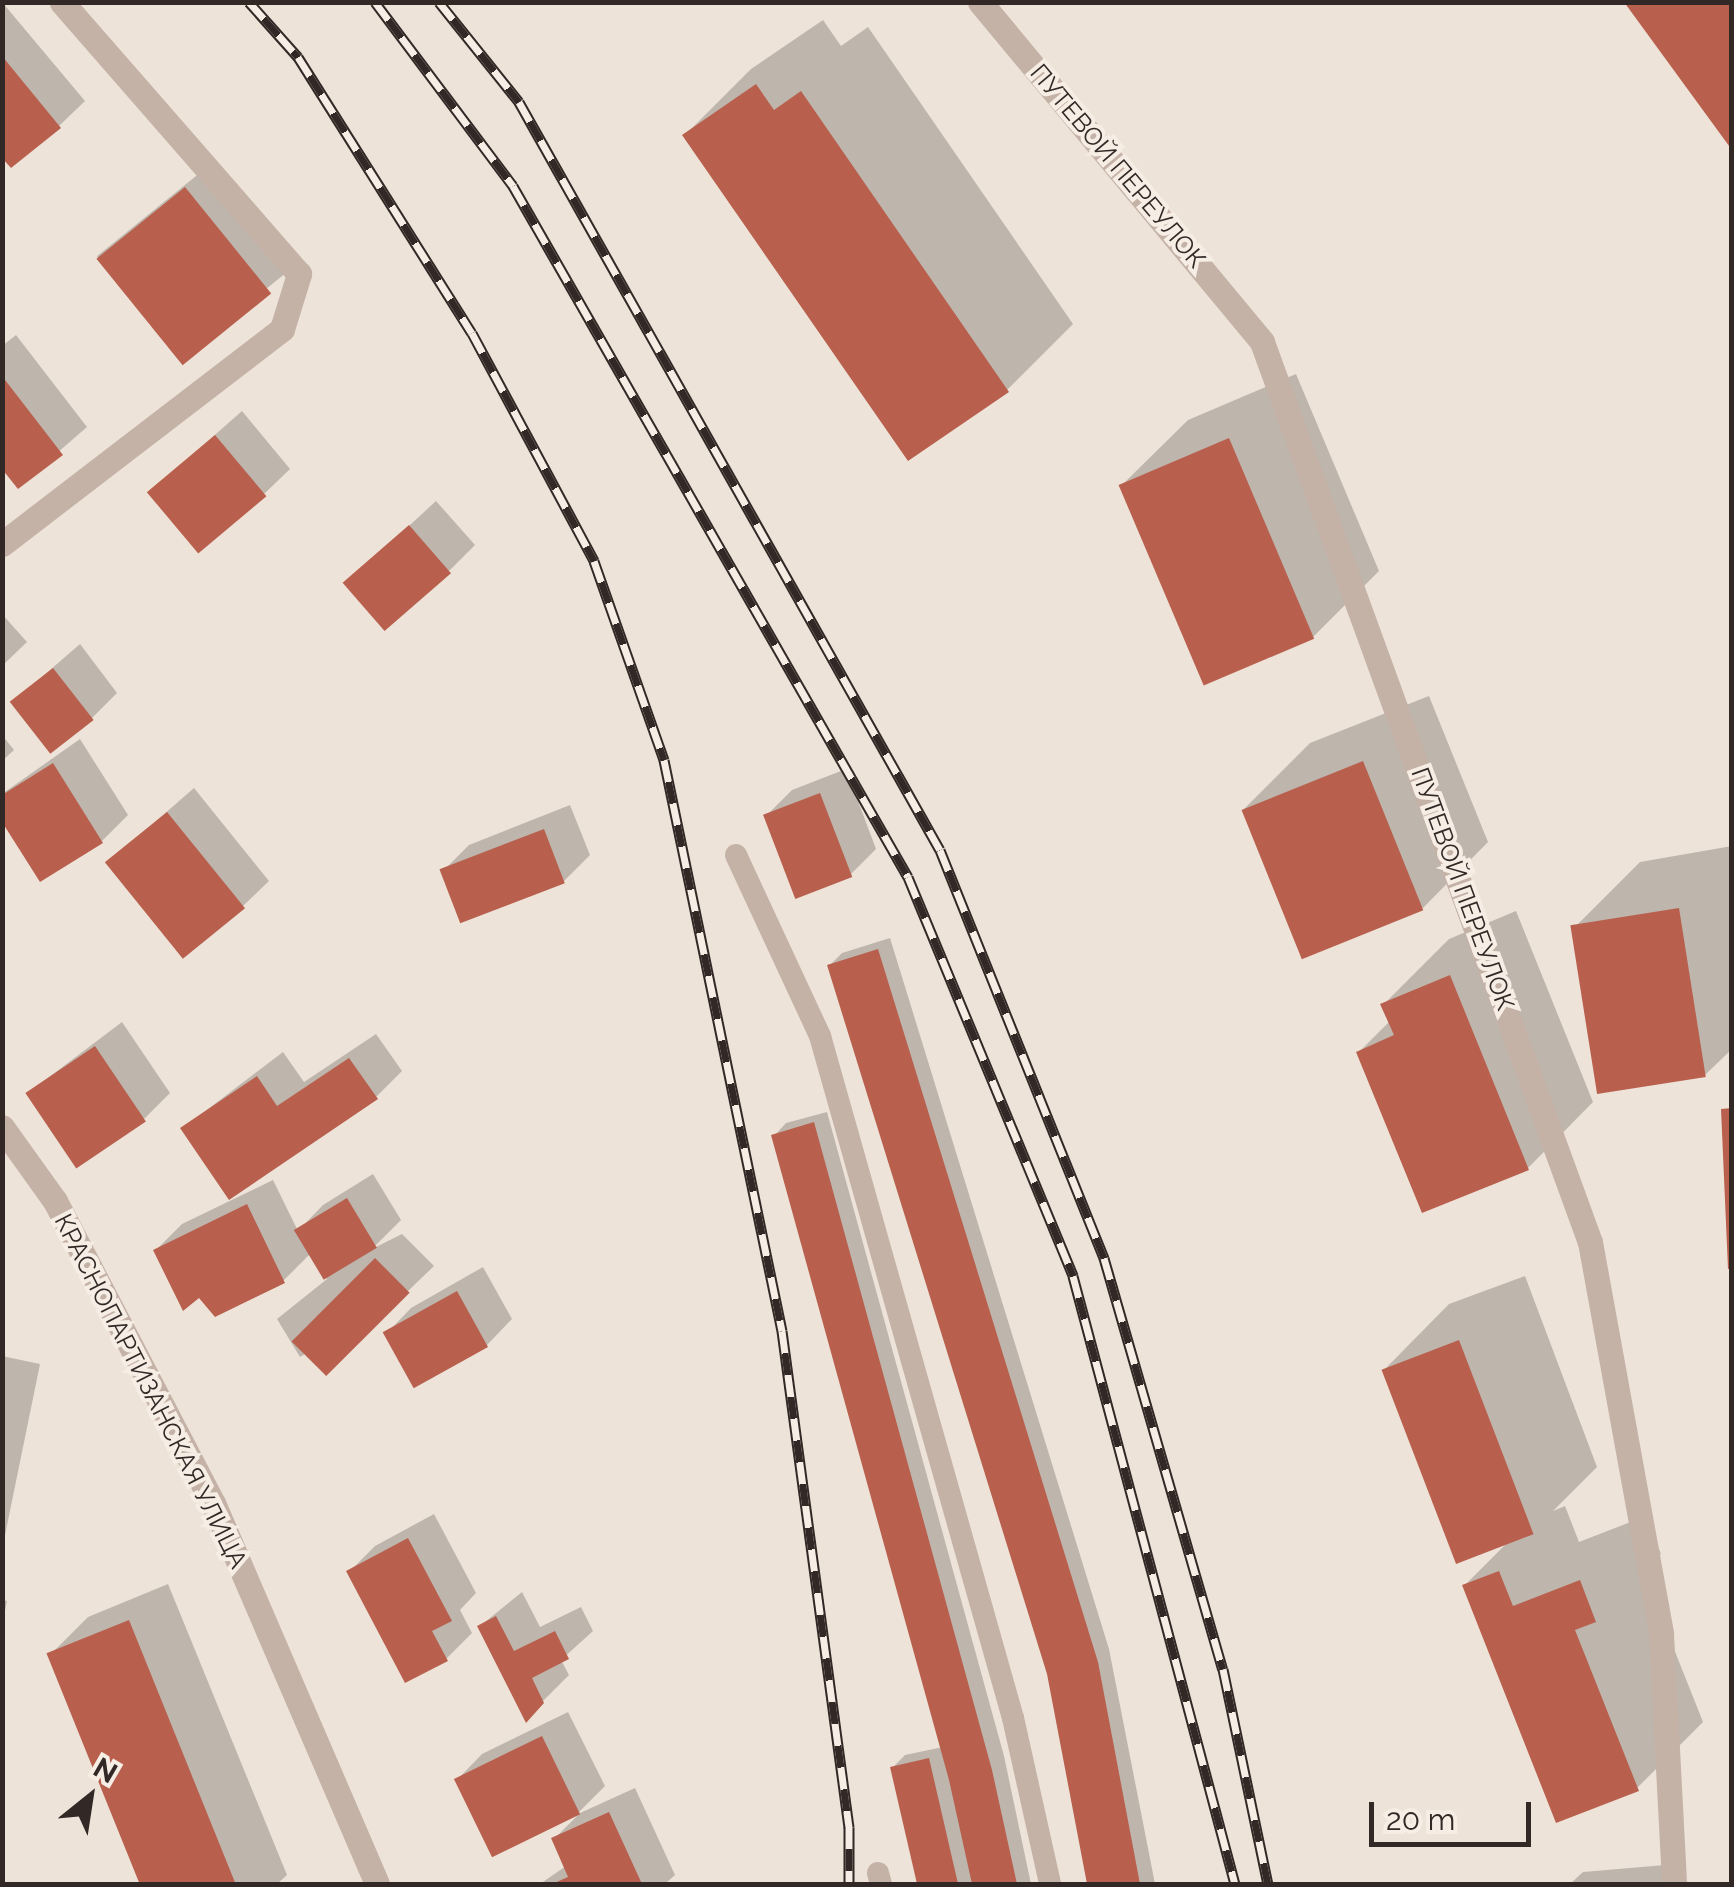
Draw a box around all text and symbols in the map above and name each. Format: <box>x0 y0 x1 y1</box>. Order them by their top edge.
street label: ПУТЕВОЙ ПЕРЕУЛОК <box>1024 58 1212 274</box>
street label: ПУТЕВОЙ ПЕРЕУЛОК <box>1405 763 1521 1015</box>
street label: КРАСНОПАРТИЗАНСКАЯ УЛИЦА <box>48 1209 254 1573</box>
north arrow <box>40 1747 140 1847</box>
text: N <box>88 1751 123 1790</box>
scale bar <box>1374 1782 1536 1844</box>
text: 20 m <box>1386 1802 1455 1837</box>

